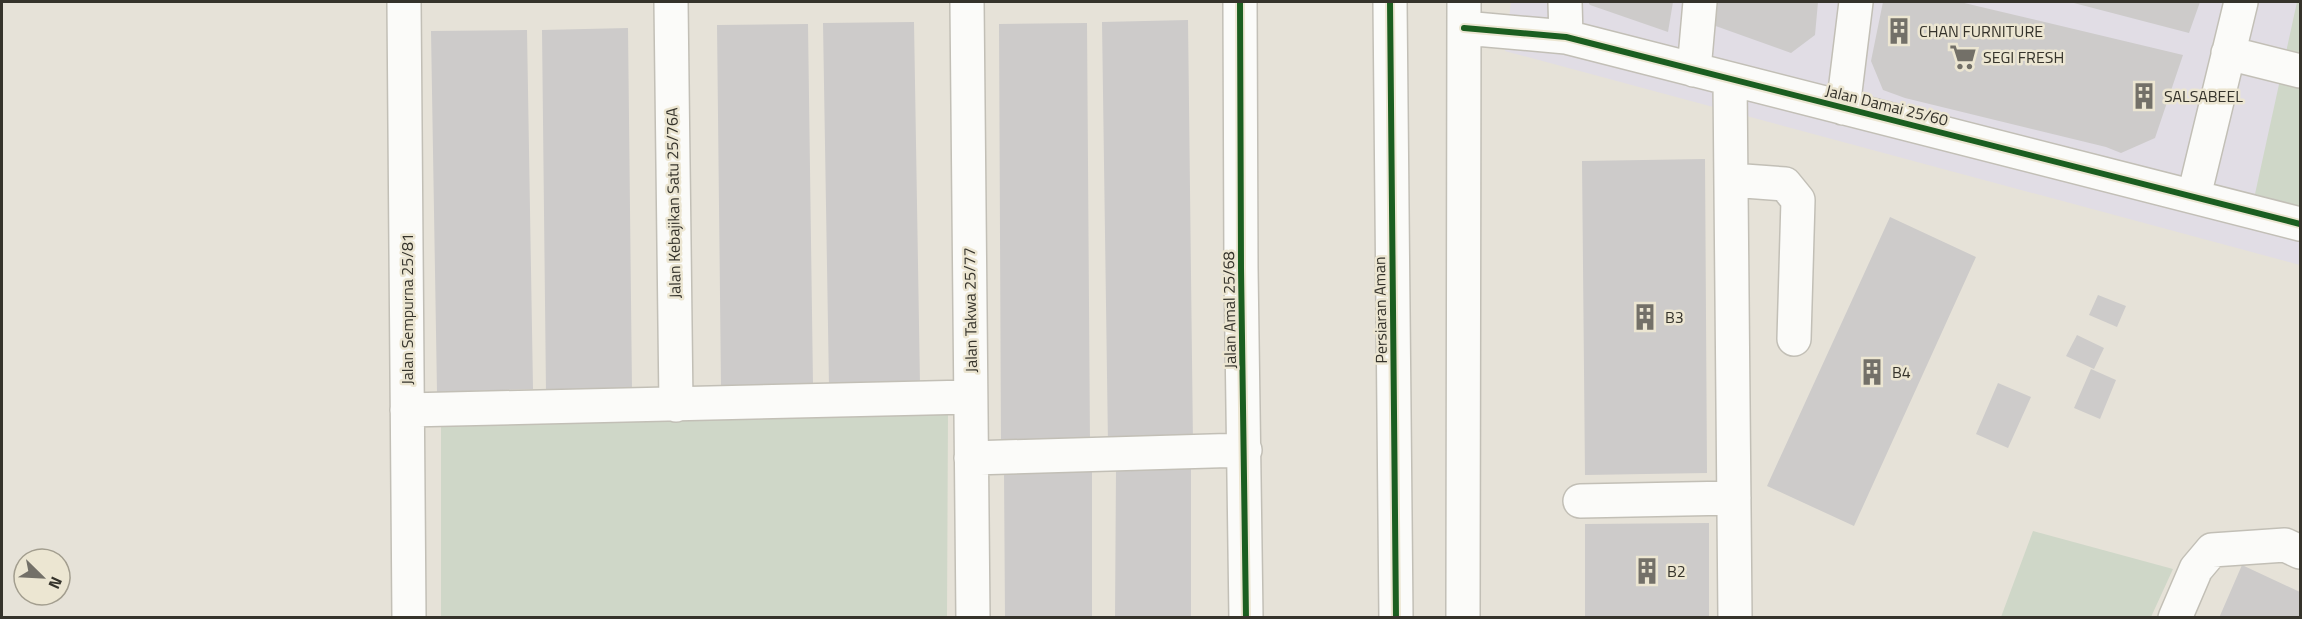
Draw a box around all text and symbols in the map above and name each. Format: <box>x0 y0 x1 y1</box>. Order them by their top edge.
building icon: CHAN FURNITURE <box>1884 16 1914 46</box>
place label: CHAN FURNITURE <box>1919 19 2043 43</box>
supermarket icon: SEGI FRESH <box>1948 42 1978 72</box>
place label: SEGI FRESH <box>1983 45 2064 69</box>
street label: Jalan Damai 25/60 <box>1823 78 1951 132</box>
building icon: SALSABEEL <box>2129 81 2159 111</box>
place label: SALSABEEL <box>2164 84 2243 108</box>
street label: Jalan Kebajikan Satu 25/76A <box>659 107 687 299</box>
street label: Jalan Sempurna 25/81 <box>395 233 419 385</box>
street label: Jalan Takwa 25/77 <box>957 247 983 373</box>
street label: Jalan Amal 25/68 <box>1216 251 1242 369</box>
street label: Persiaran Aman <box>1367 256 1393 364</box>
building icon: B3 <box>1630 302 1660 332</box>
place label: B3 <box>1665 305 1684 329</box>
building icon: B4 <box>1857 357 1887 387</box>
place label: B4 <box>1892 360 1911 384</box>
north arrow <box>12 547 72 607</box>
building icon: B2 <box>1632 556 1662 586</box>
place label: B2 <box>1667 559 1686 583</box>
text: N <box>42 573 69 593</box>

